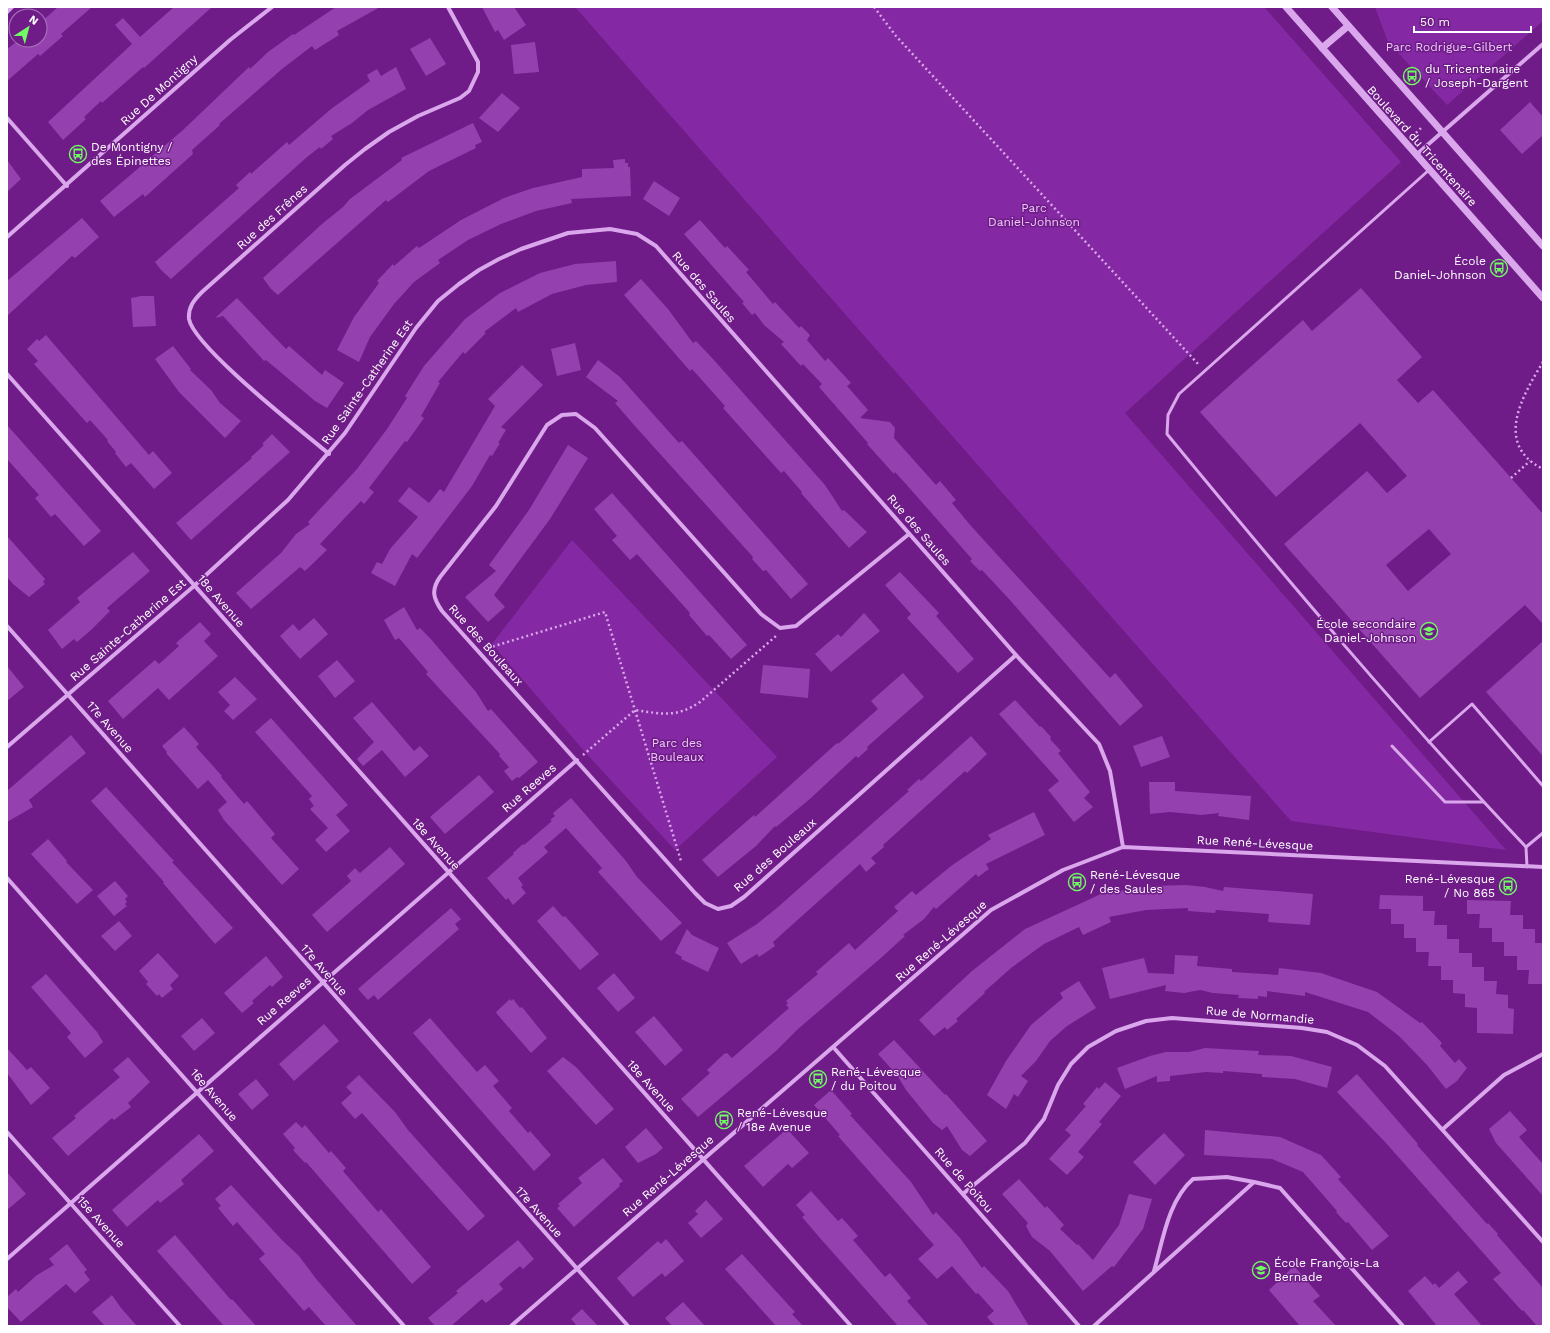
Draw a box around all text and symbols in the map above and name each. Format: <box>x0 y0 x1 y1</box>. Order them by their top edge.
north arrow <box>8 8 48 48</box>
scale bar <box>1414 8 1531 34</box>
text: N <box>26 13 41 28</box>
text: 50 m <box>1420 15 1450 29</box>
park label: Parc Rodrigue-Gilbert <box>1386 40 1512 54</box>
street label: Rue De Montigny <box>118 51 201 128</box>
place label: du Tricentenaire / Joseph-Dargent <box>1425 62 1528 90</box>
bus stop icon: du Tricentenaire / Joseph-Dargent <box>1402 66 1422 86</box>
street label: Boulevard du Tricentenaire <box>1364 83 1480 209</box>
place label: De Montigny / des Épinettes <box>91 140 172 168</box>
bus stop icon: De Montigny / des Épinettes <box>68 144 88 164</box>
street label: Rue des Frênes <box>234 182 310 252</box>
park label: Parc Daniel-Johnson <box>988 201 1080 229</box>
street label: Rue des Saules <box>669 249 739 325</box>
place label: École Daniel-Johnson <box>1394 254 1486 282</box>
bus stop icon: École Daniel-Johnson <box>1489 258 1509 278</box>
street label: Rue Sainte-Catherine Est <box>319 317 415 447</box>
street label: Rue des Saules <box>884 492 954 568</box>
street label: 18e Avenue <box>194 572 248 630</box>
street label: Rue Sainte-Catherine Est <box>67 576 189 684</box>
street label: Rue des Bouleaux <box>446 601 526 689</box>
place label: École secondaire Daniel-Johnson <box>1316 617 1416 645</box>
school or university icon: École secondaire Daniel-Johnson <box>1419 621 1439 641</box>
street label: 17e Avenue <box>84 698 136 756</box>
park label: Parc des Bouleaux <box>650 736 704 764</box>
street label: Rue Reeves <box>499 761 559 815</box>
street label: 18e Avenue <box>409 815 463 873</box>
street label: Rue des Bouleaux <box>731 815 819 895</box>
street label: Rue René-Lévesque <box>1196 833 1314 853</box>
place label: René-Lévesque / des Saules <box>1090 868 1180 896</box>
bus stop icon: René-Lévesque / des Saules <box>1067 872 1087 892</box>
place label: René-Lévesque / No 865 <box>1405 872 1495 900</box>
bus stop icon: René-Lévesque / No 865 <box>1498 876 1518 896</box>
street label: Rue René-Lévesque <box>892 897 990 985</box>
street label: 17e Avenue <box>298 941 350 999</box>
street label: Rue Reeves <box>254 974 314 1028</box>
street label: Rue de Normandie <box>1205 1003 1315 1027</box>
street label: 18e Avenue <box>624 1057 678 1115</box>
place label: René-Lévesque / du Poitou <box>831 1065 921 1093</box>
street label: 16e Avenue <box>187 1066 241 1124</box>
bus stop icon: René-Lévesque / du Poitou <box>808 1069 828 1089</box>
place label: René-Lévesque / 18e Avenue <box>737 1106 827 1134</box>
bus stop icon: René-Lévesque / 18e Avenue <box>714 1110 734 1130</box>
street label: Rue René-Lévesque <box>619 1132 717 1220</box>
street label: Rue de Poitou <box>932 1144 996 1216</box>
street label: 17e Avenue <box>512 1184 566 1240</box>
street label: 15e Avenue <box>74 1193 128 1251</box>
place label: École François-La Bernade <box>1274 1256 1380 1284</box>
school or university icon: École François-La Bernade <box>1251 1260 1271 1280</box>

